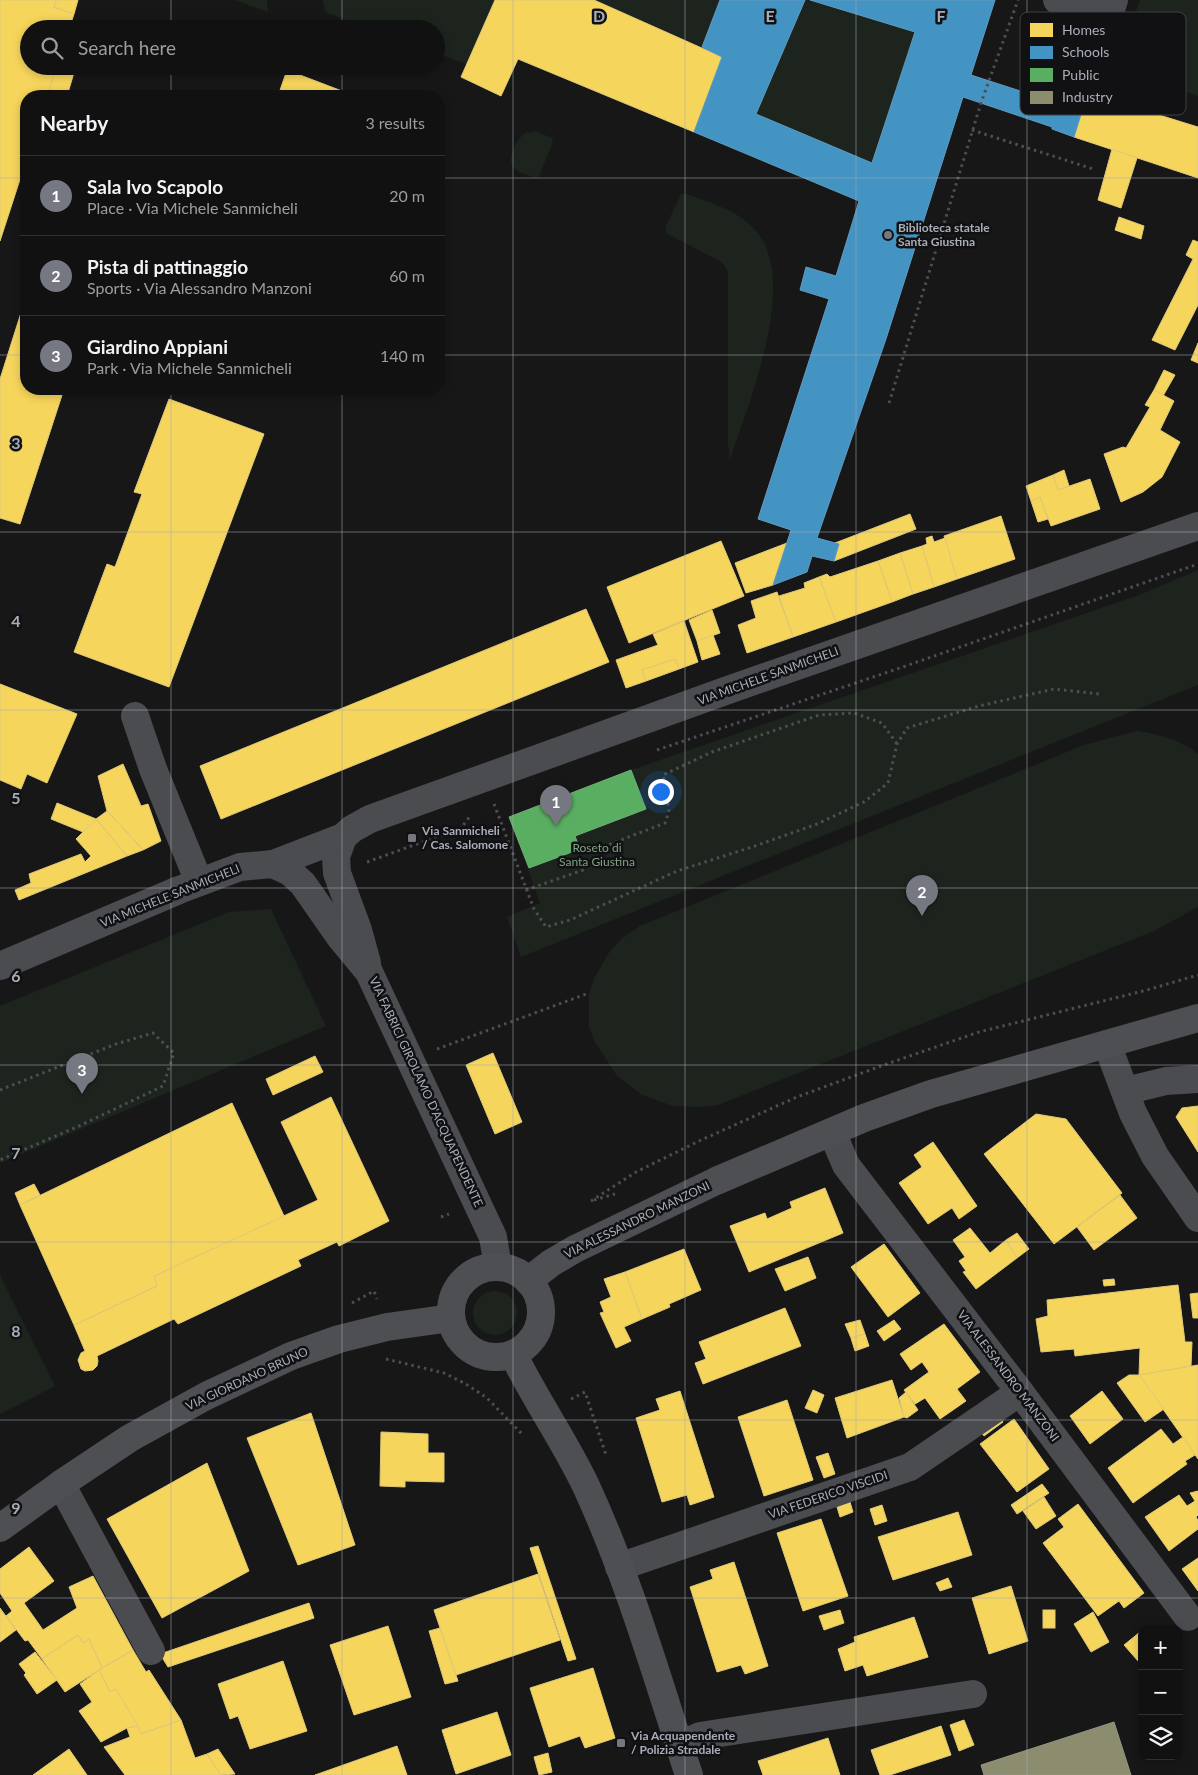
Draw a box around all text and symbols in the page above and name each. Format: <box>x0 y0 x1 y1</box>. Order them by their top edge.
text: D <box>593 6 605 25</box>
text: E <box>765 6 775 25</box>
text: F <box>936 6 946 25</box>
legend <box>1020 12 1186 115</box>
search box <box>20 20 445 75</box>
text: Homes <box>1062 21 1105 38</box>
icon: search <box>38 34 66 62</box>
text: Search here <box>78 36 176 59</box>
text: Schools <box>1062 43 1109 60</box>
text: Public <box>1062 66 1100 83</box>
text: Industry <box>1062 88 1113 105</box>
text: Nearby <box>40 110 108 135</box>
text: 3 results <box>365 113 425 132</box>
text: Sala Ivo Scapolo <box>87 175 223 198</box>
text: 1 <box>51 186 61 205</box>
text: 20 m <box>389 186 425 205</box>
text: Place · Via Michele Sanmicheli <box>87 198 298 217</box>
place label: Biblioteca statale Santa Giustina <box>898 220 990 249</box>
marker: Biblioteca statale Santa Giustina <box>882 229 894 241</box>
text: Pista di pattinaggio <box>87 255 248 278</box>
text: 2 <box>51 266 61 285</box>
text: 60 m <box>389 266 425 285</box>
text: Sports · Via Alessandro Manzoni <box>87 278 312 297</box>
text: Giardino Appiani <box>87 335 228 358</box>
text: 3 <box>51 346 61 365</box>
text: 140 m <box>380 346 425 365</box>
text: Park · Via Michele Sanmicheli <box>87 358 292 377</box>
text: 3 <box>11 433 21 452</box>
text: 4 <box>11 611 21 630</box>
street label: VIA MICHELE SANMICHELI <box>695 643 840 708</box>
your location <box>648 779 674 805</box>
pin: 1 <box>540 785 572 826</box>
text: 5 <box>11 788 21 807</box>
place label: Via Sanmicheli / Cas. Salomone <box>421 823 509 852</box>
marker: Via Sanmicheli / Cas. Salomone <box>406 832 418 844</box>
park label: Roseto di Santa Giustina <box>559 840 635 869</box>
street label: VIA MICHELE SANMICHELI <box>98 861 242 930</box>
pin: 2 <box>906 875 938 916</box>
text: 6 <box>11 966 21 985</box>
street label: VIA FABRICI GIROLAMO D'ACQUAPENDENTE <box>366 974 487 1209</box>
pin: 3 <box>66 1053 98 1094</box>
text: 7 <box>11 1143 21 1162</box>
street label: VIA ALESSANDRO MANZONI <box>562 1178 712 1261</box>
street label: VIA ALESSANDRO MANZONI <box>954 1307 1063 1444</box>
text: 8 <box>11 1321 21 1340</box>
street label: VIA GIORDANO BRUNO <box>183 1343 311 1413</box>
street label: VIA FEDERICO VISCIDI <box>766 1467 889 1522</box>
text: 9 <box>11 1498 21 1517</box>
map controls <box>1138 1625 1183 1760</box>
button: + <box>1138 1625 1183 1670</box>
button: − <box>1138 1670 1183 1715</box>
button: layers <box>1138 1715 1183 1760</box>
place label: Via Acquapendente / Polizia Stradale <box>630 1728 736 1757</box>
marker: Via Acquapendente / Polizia Stradale <box>615 1737 627 1749</box>

